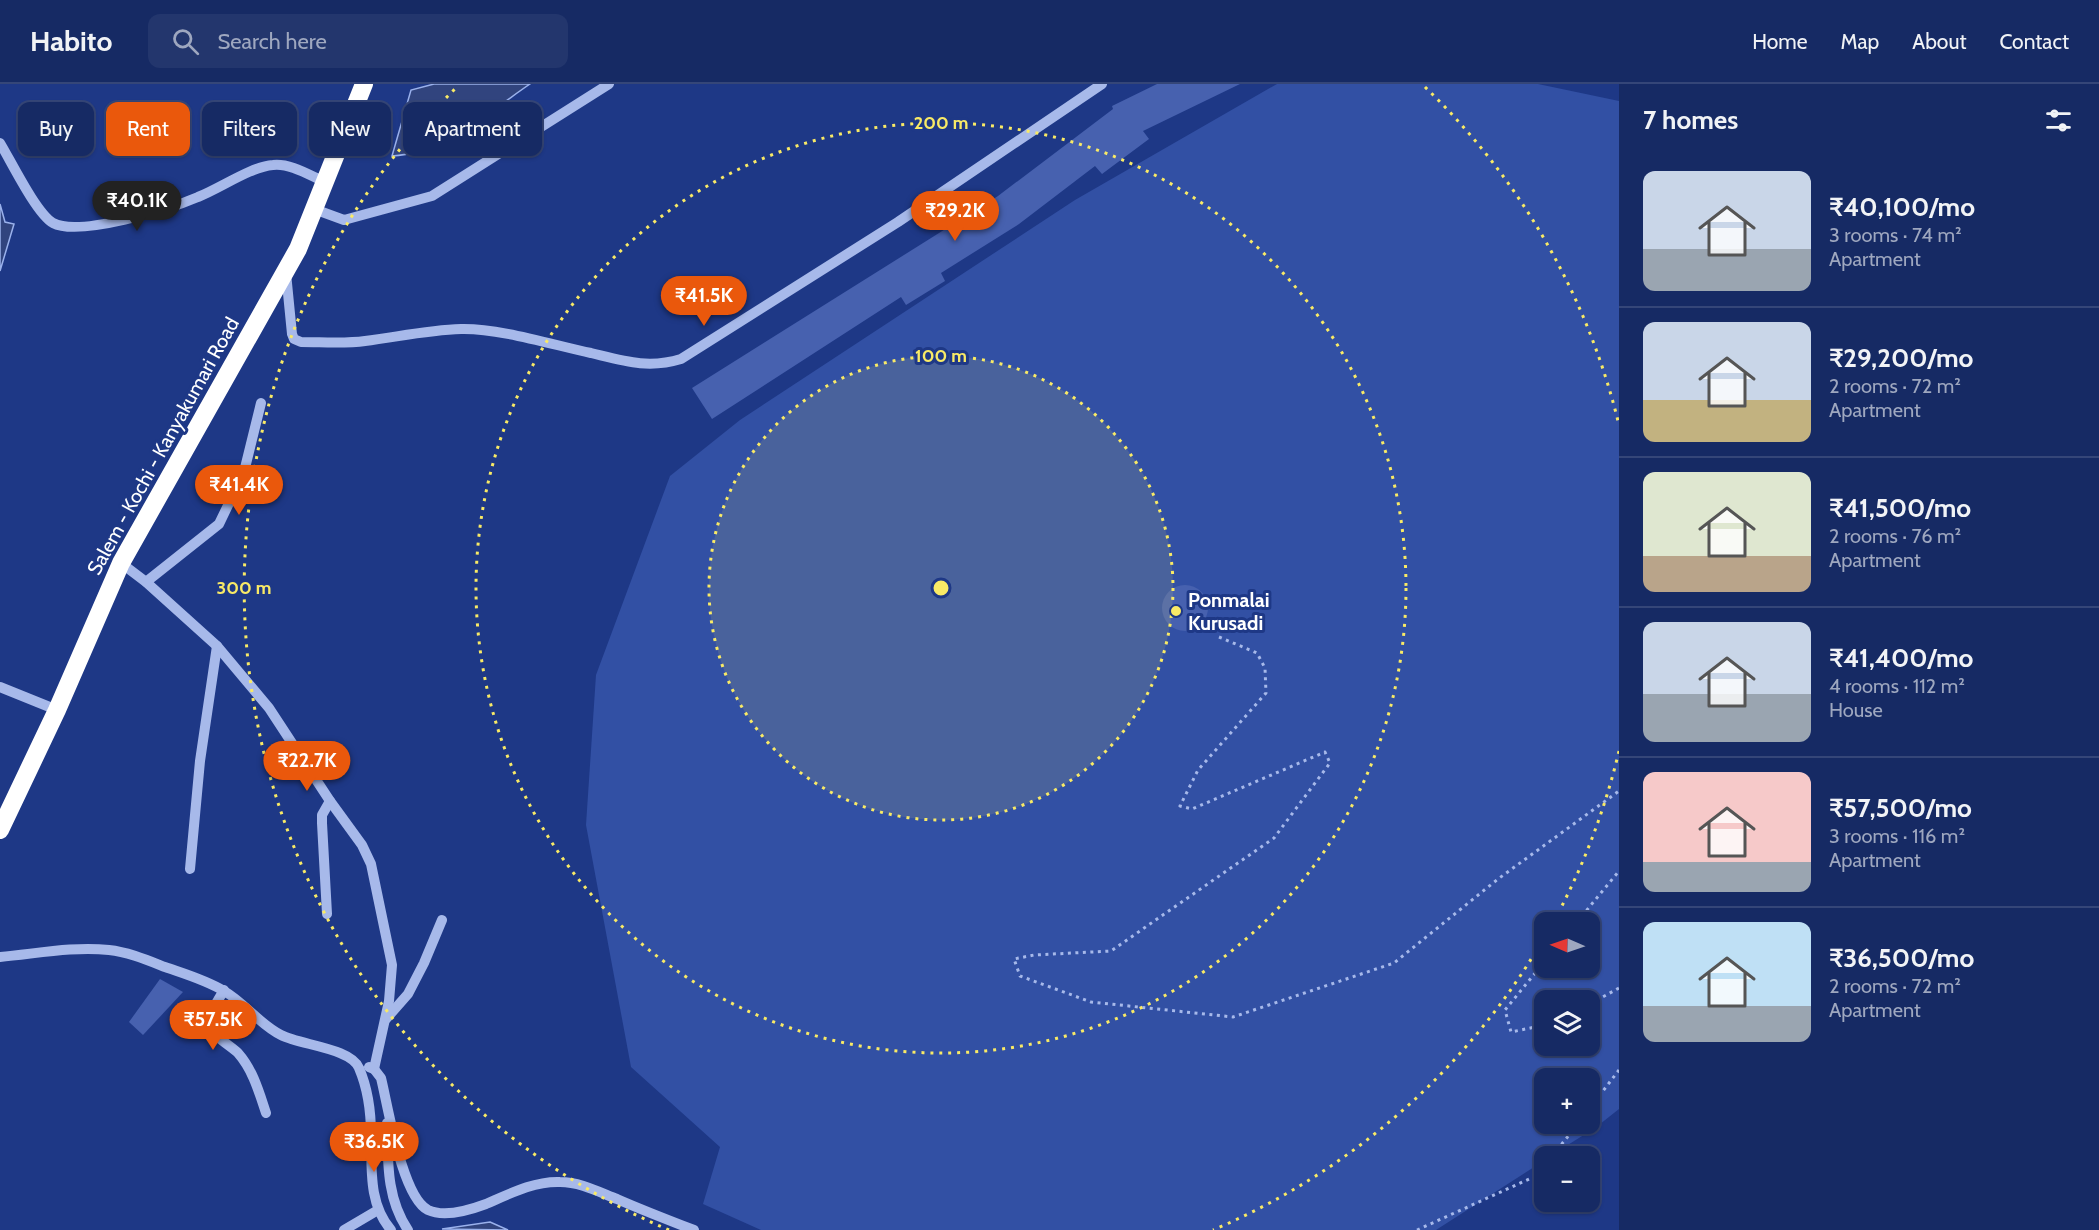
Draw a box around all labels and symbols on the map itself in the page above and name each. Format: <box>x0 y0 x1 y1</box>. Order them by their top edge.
text: 200 m <box>914 112 968 134</box>
pin: ₹40.1K <box>88 181 186 232</box>
pin: ₹29.2K <box>906 191 1004 242</box>
pin: ₹41.5K <box>655 276 753 327</box>
street label: Salem - Kochi - Kanyakumari Road <box>82 313 244 579</box>
text: 100 m <box>915 345 967 367</box>
pin: ₹41.4K <box>190 465 288 516</box>
text: 300 m <box>217 577 271 599</box>
centre of rings <box>931 578 951 598</box>
place label: Ponmalai Kurusadi <box>1188 588 1269 635</box>
marker: Ponmalai Kurusadi <box>1169 604 1183 618</box>
pin: ₹22.7K <box>258 741 356 792</box>
north arrow <box>1534 912 1600 978</box>
pin: ₹57.5K <box>164 1000 262 1051</box>
pin: ₹36.5K <box>325 1122 423 1173</box>

